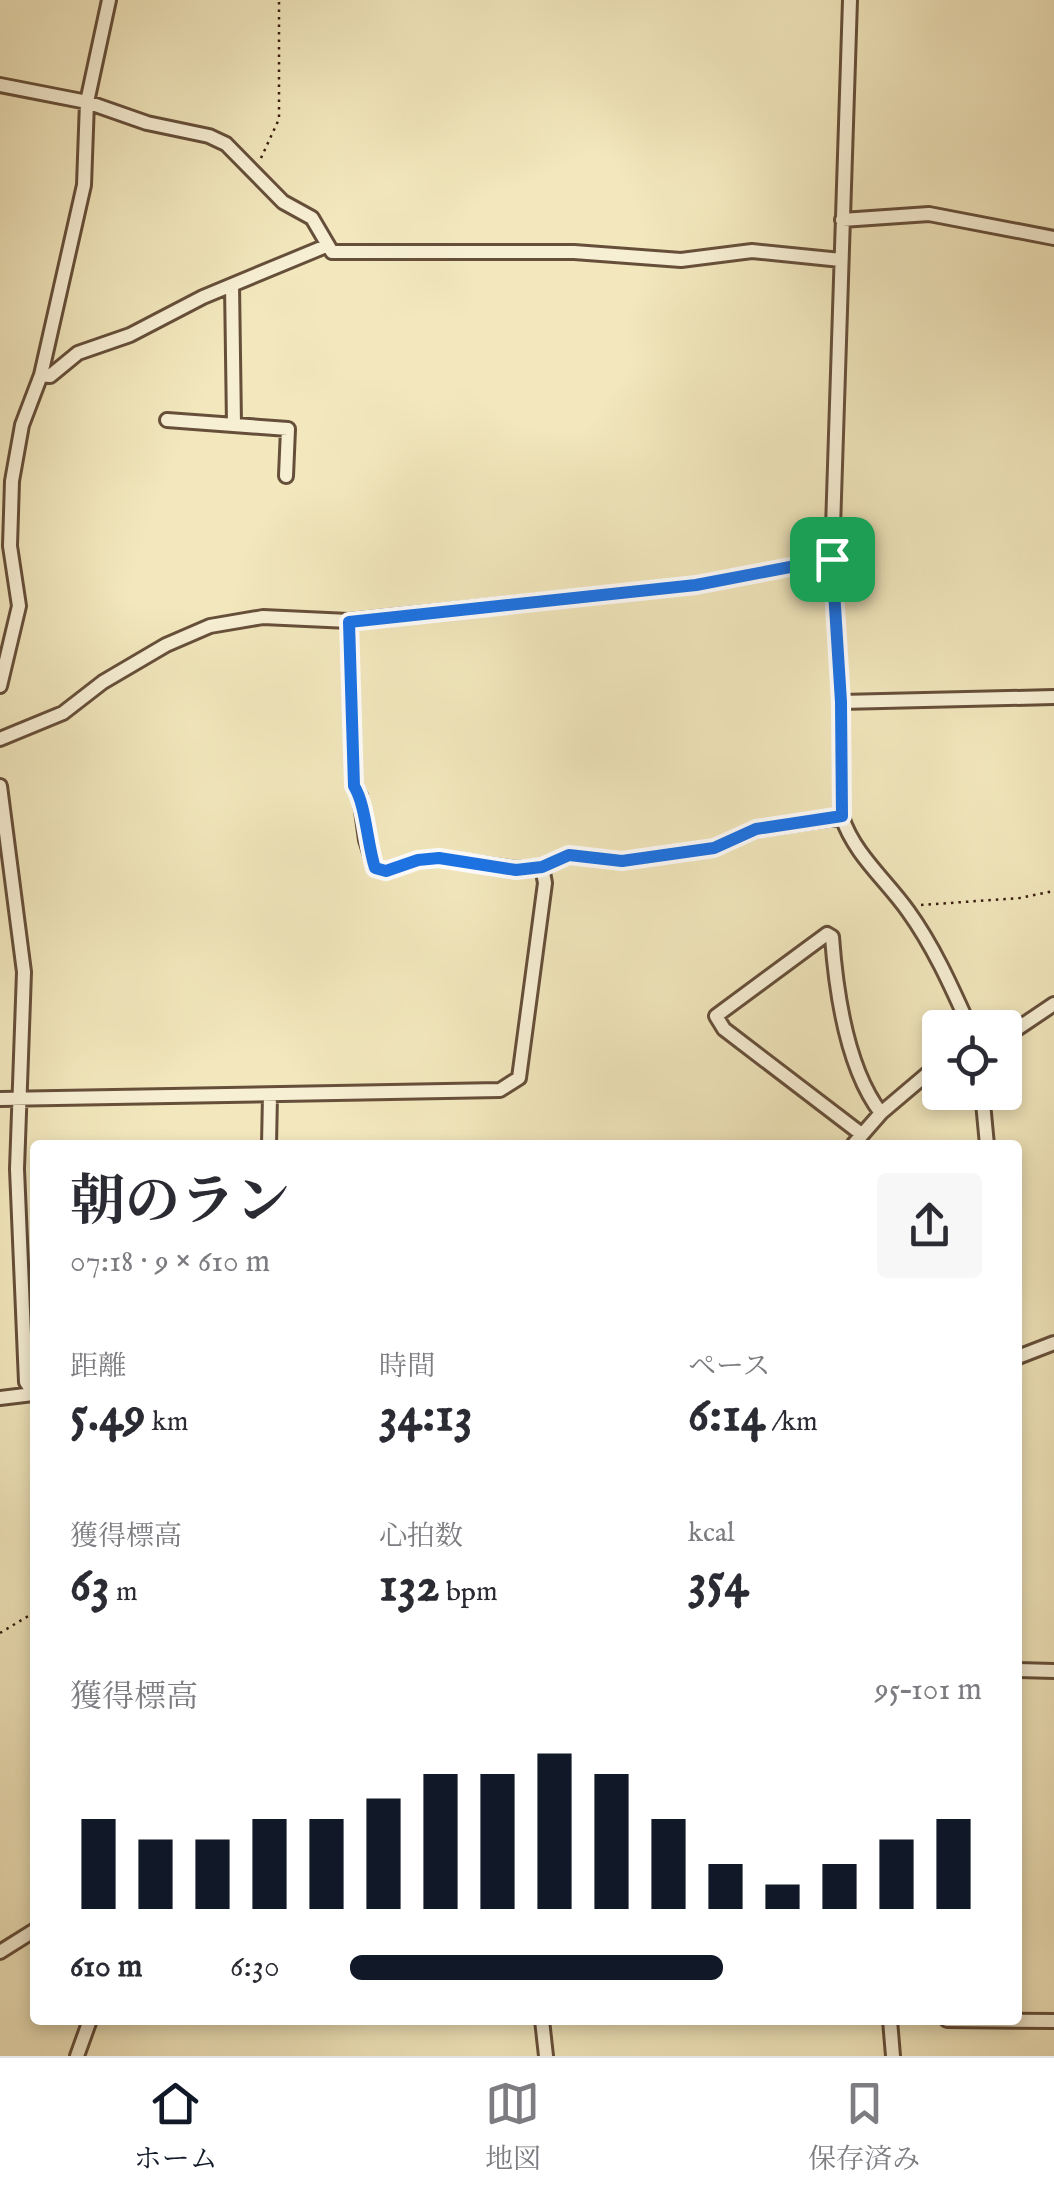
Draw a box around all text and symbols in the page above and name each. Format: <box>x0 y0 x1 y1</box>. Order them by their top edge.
pin <box>790 517 875 602</box>
icon: arrive <box>805 532 860 587</box>
map controls <box>922 1010 1022 1110</box>
button: locate <box>922 1010 1022 1110</box>
text: 朝のラン <box>70 1169 290 1239</box>
button: share <box>877 1173 982 1278</box>
text: 07:18 · 9 × 610 m <box>70 1242 270 1283</box>
text: 距離 <box>70 1350 126 1385</box>
text: 時間 <box>379 1350 435 1385</box>
text: ペース <box>688 1350 771 1385</box>
text: 5.49 <box>70 1385 146 1448</box>
text: 34:13 <box>379 1385 473 1448</box>
text: 6:14 <box>688 1385 765 1448</box>
text: km <box>146 1405 188 1440</box>
text: /km <box>765 1405 818 1440</box>
text: kcal <box>688 1516 735 1551</box>
text: 獲得標高 <box>70 1520 182 1555</box>
text: 心拍数 <box>379 1520 463 1555</box>
text: 354 <box>688 1551 749 1614</box>
text: 63 <box>70 1555 110 1618</box>
text: 132 <box>379 1555 440 1618</box>
text: m <box>110 1575 138 1610</box>
text: bpm <box>440 1575 498 1610</box>
text: 95–101 m <box>875 1670 982 1711</box>
text: 獲得標高 <box>70 1678 198 1719</box>
text: 610 m <box>70 1947 143 1988</box>
text: 6:30 <box>230 1947 280 1988</box>
tab: ホーム <box>134 2076 218 2178</box>
tab: 地図 <box>485 2076 541 2178</box>
tab: 保存済み <box>808 2076 920 2178</box>

